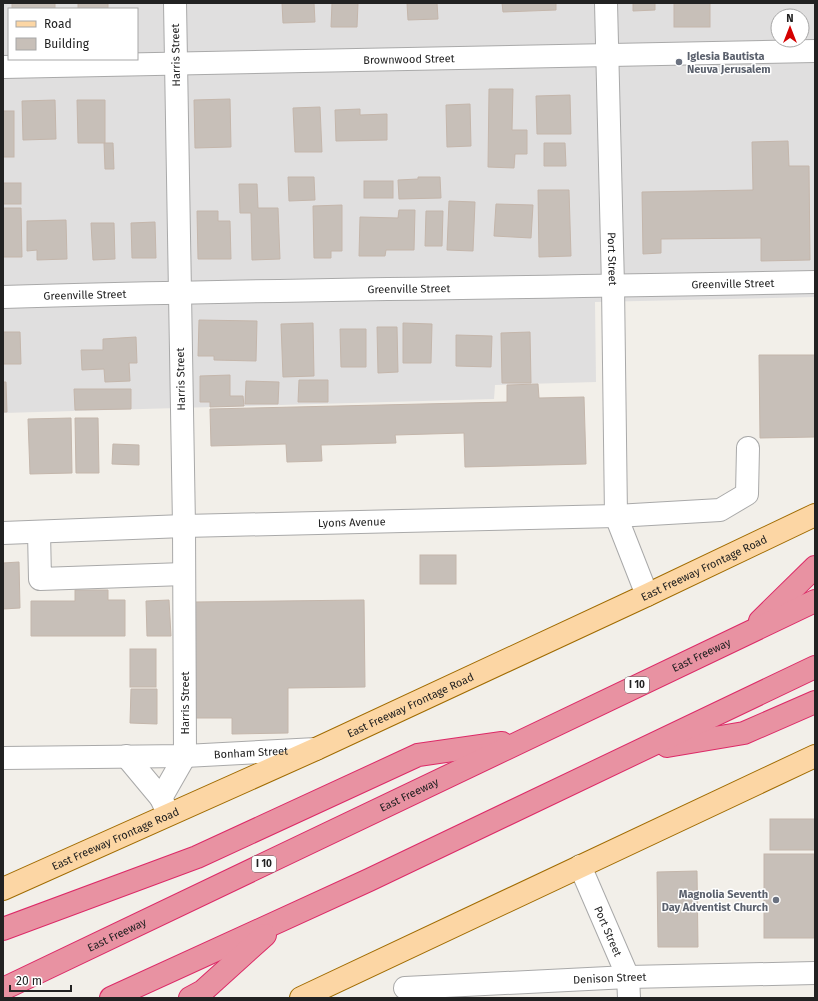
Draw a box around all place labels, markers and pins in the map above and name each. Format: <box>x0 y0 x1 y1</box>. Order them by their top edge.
place label: Iglesia Bautista Neuva Jerusalem <box>687 50 771 76</box>
marker: Iglesia Bautista Neuva Jerusalem <box>674 57 684 67</box>
place label: Magnolia Seventh Day Adventist Church <box>662 888 768 914</box>
marker: Magnolia Seventh Day Adventist Church <box>771 895 781 905</box>

